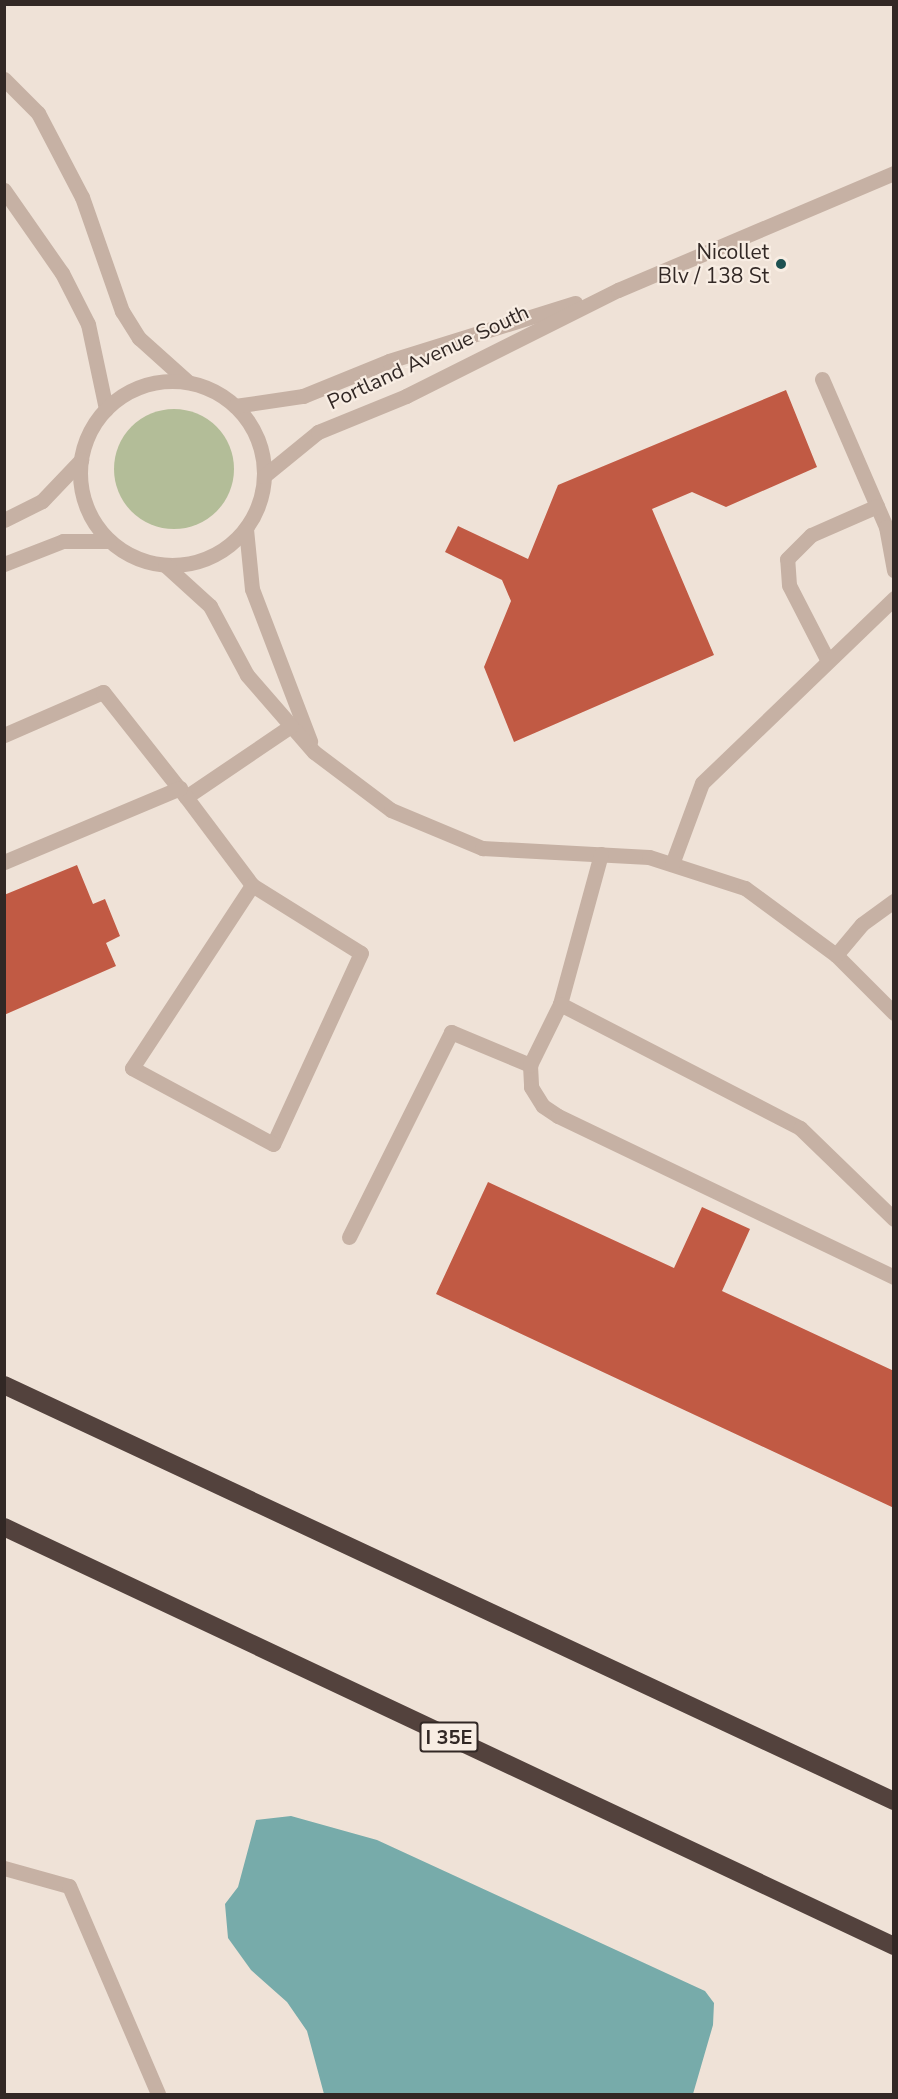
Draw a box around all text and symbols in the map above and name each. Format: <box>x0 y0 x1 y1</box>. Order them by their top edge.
place label: Nicollet Blv / 138 St <box>658 239 769 289</box>
marker: Nicollet Blv / 138 St <box>774 257 788 271</box>
street label: Portland Avenue South <box>323 299 533 415</box>
road number: I 35E <box>419 1720 479 1754</box>

